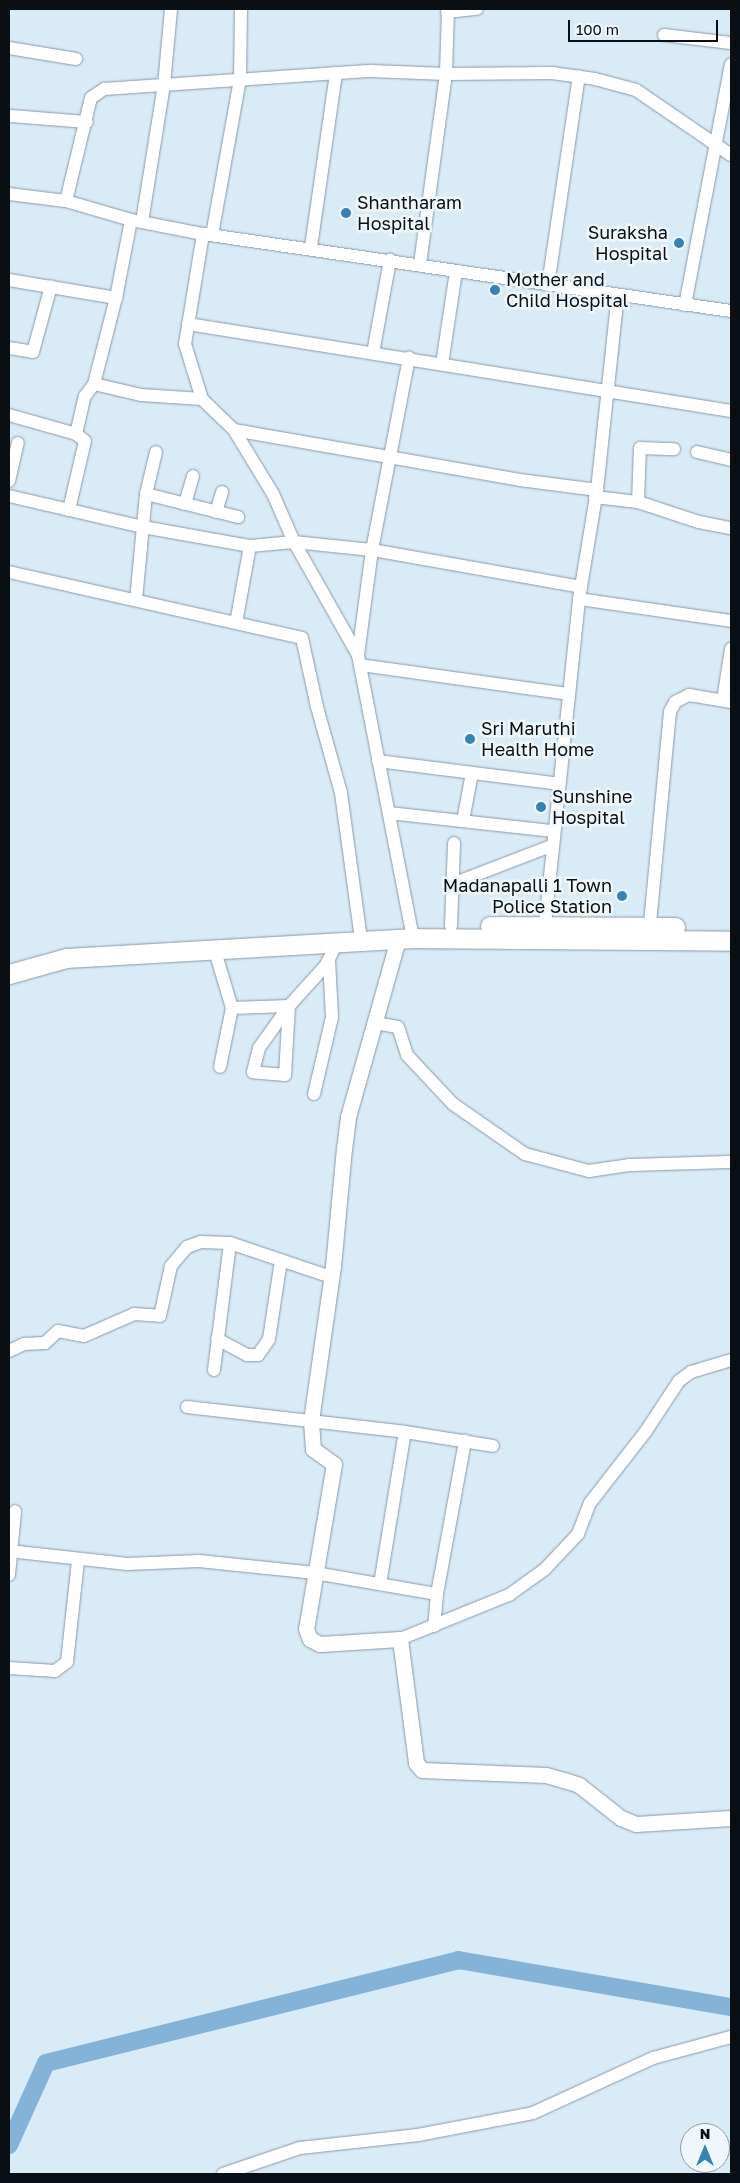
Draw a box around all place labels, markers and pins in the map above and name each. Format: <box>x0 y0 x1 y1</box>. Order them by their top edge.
place label: Shantharam Hospital <box>357 192 462 234</box>
marker: Shantharam Hospital <box>339 206 353 220</box>
place label: Suraksha Hospital <box>588 222 668 264</box>
marker: Suraksha Hospital <box>672 236 686 250</box>
place label: Mother and Child Hospital <box>506 269 628 312</box>
marker: Mother and Child Hospital <box>488 283 502 297</box>
place label: Sri Maruthi Health Home <box>481 718 594 761</box>
marker: Sri Maruthi Health Home <box>463 732 477 746</box>
place label: Sunshine Hospital <box>552 786 632 829</box>
marker: Sunshine Hospital <box>534 800 548 814</box>
place label: Madanapalli 1 Town Police Station <box>443 875 612 918</box>
marker: Madanapalli 1 Town Police Station <box>616 890 628 902</box>

